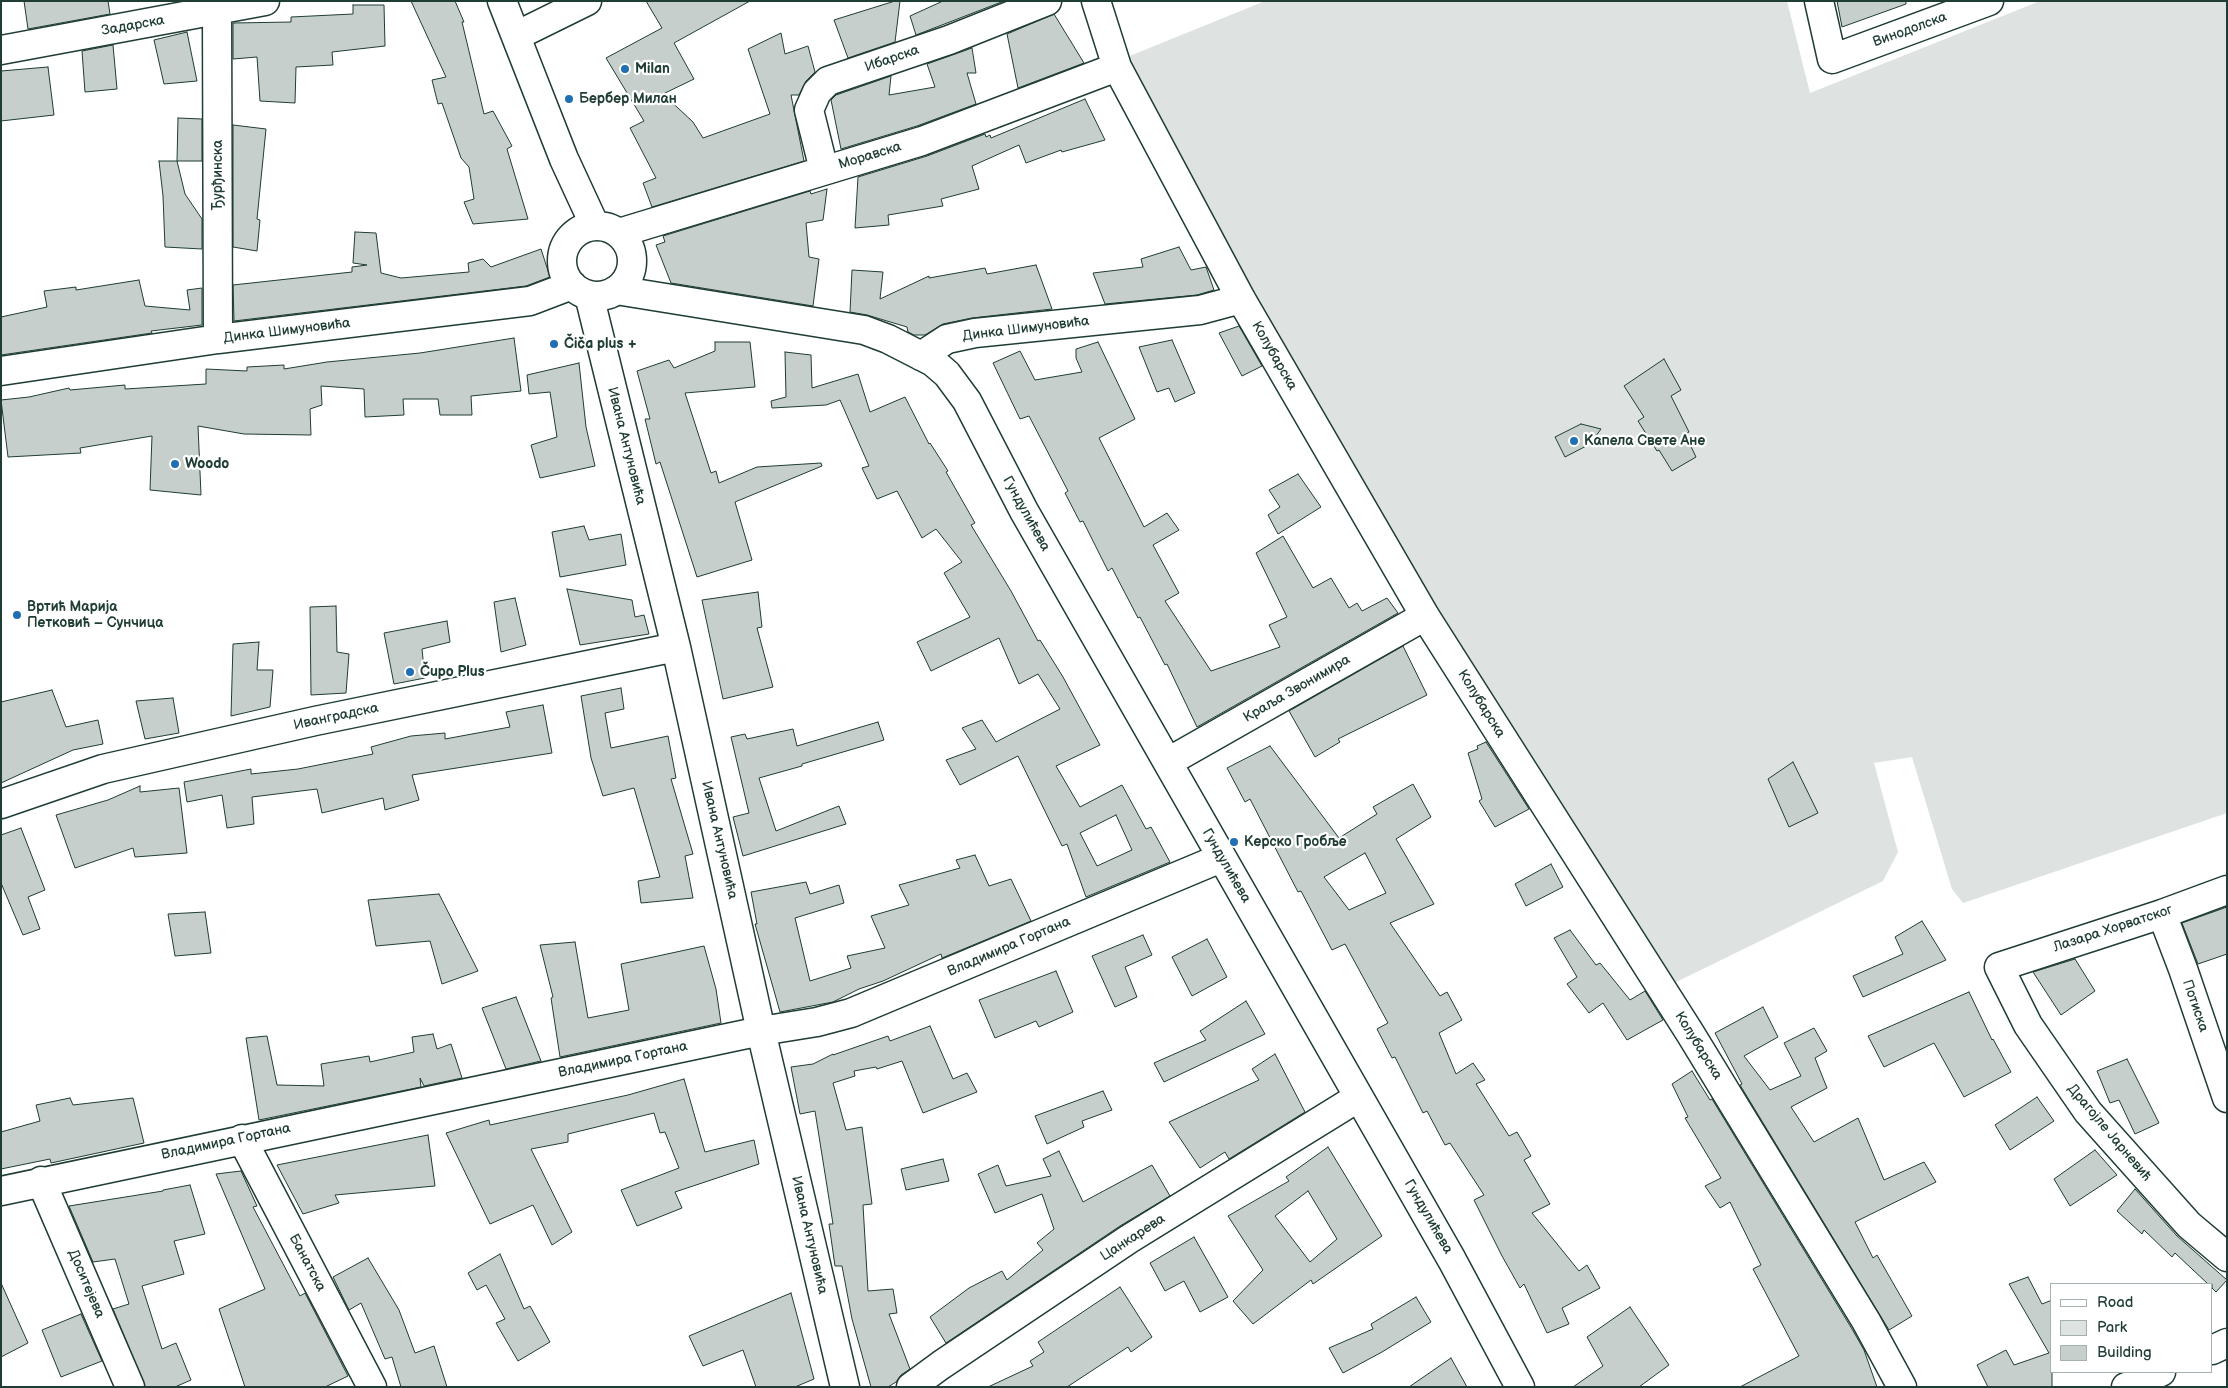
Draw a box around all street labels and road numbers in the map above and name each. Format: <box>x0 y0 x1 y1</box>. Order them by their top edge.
street label: Винодолска <box>1871 9 1949 51</box>
street label: Задарска <box>100 12 166 40</box>
street label: Ибарска <box>863 42 921 76</box>
street label: Моравска <box>837 138 903 174</box>
street label: Ђурђинска <box>210 140 226 210</box>
street label: Динка Шимуновића <box>962 313 1090 345</box>
street label: Динка Шимуновића <box>223 315 351 347</box>
street label: Колубарска <box>1248 319 1300 393</box>
street label: Ивана Антуновића <box>603 385 649 507</box>
street label: Гундулићева <box>998 474 1054 554</box>
street label: Краља Звонимира <box>1241 652 1353 726</box>
street label: Колубарска <box>1454 667 1508 741</box>
street label: Иванградска <box>292 700 380 734</box>
street label: Ивана Антуновића <box>697 779 741 901</box>
street label: Гундулићева <box>1198 826 1254 906</box>
street label: Лазара Хорватског <box>2051 902 2175 956</box>
street label: Владимира Гортана <box>945 914 1073 980</box>
street label: Потиска <box>2178 978 2212 1034</box>
street label: Колубарска <box>1671 1009 1725 1083</box>
street label: Владимира Гортана <box>557 1038 689 1082</box>
street label: Драгојле Јарневић <box>2063 1081 2155 1185</box>
street label: Владимира Гортана <box>160 1120 292 1164</box>
street label: Ивана Антуновића <box>787 1174 831 1296</box>
street label: Гундулићева <box>1400 1177 1456 1257</box>
street label: Цанкарева <box>1098 1211 1168 1265</box>
street label: Банатска <box>285 1231 329 1295</box>
street label: Доситејева <box>64 1247 108 1321</box>

